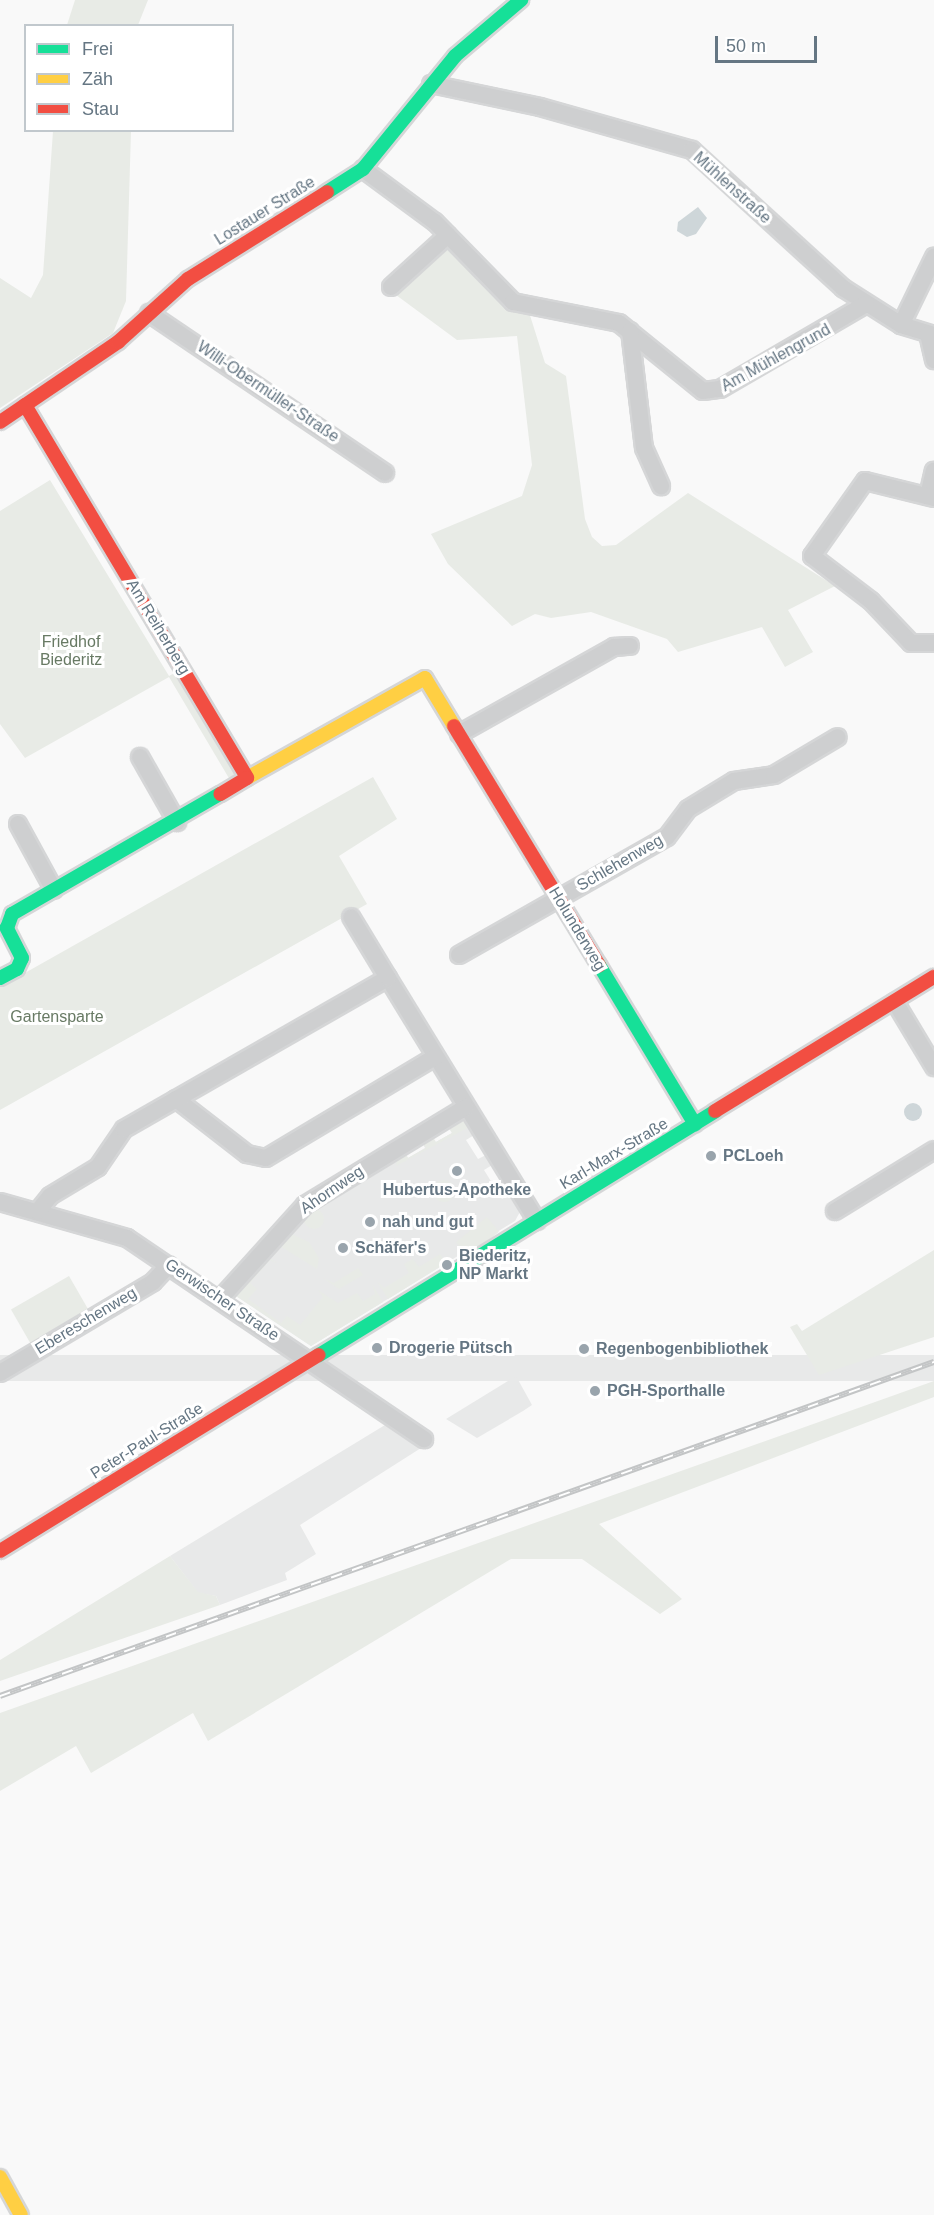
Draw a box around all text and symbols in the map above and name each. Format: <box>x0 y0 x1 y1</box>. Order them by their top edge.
legend <box>24 24 234 132</box>
scale bar <box>718 24 820 62</box>
text: 50 m <box>726 36 766 56</box>
text: Frei <box>82 39 113 59</box>
text: Zäh <box>82 69 113 89</box>
text: Stau <box>82 99 119 119</box>
street label: Mühlenstraße <box>689 148 775 228</box>
street label: Lostauer Straße <box>211 172 319 250</box>
street label: Am Mühlengrund <box>718 320 834 396</box>
street label: Willi-Obermüller-Straße <box>193 337 343 447</box>
street label: Am Reiherberg <box>122 576 194 678</box>
park label: Friedhof Biederitz <box>40 632 102 670</box>
street label: Schlehenweg <box>574 831 666 895</box>
street label: Holunderweg <box>544 884 610 974</box>
park label: Gartensparte <box>10 1007 104 1027</box>
street label: Karl-Marx-Straße <box>556 1114 672 1194</box>
place label: PCLoeh <box>723 1146 783 1166</box>
marker: PCLoeh <box>704 1149 718 1163</box>
street label: Ahornweg <box>297 1162 367 1218</box>
marker: Hubertus-Apotheke <box>450 1164 464 1178</box>
place label: Hubertus-Apotheke <box>383 1180 531 1200</box>
place label: nah und gut <box>382 1212 474 1232</box>
marker: nah und gut <box>363 1215 377 1229</box>
place label: Schäfer's <box>355 1238 426 1258</box>
marker: Schäfer's <box>336 1241 350 1255</box>
place label: Biederitz, NP Markt <box>459 1246 531 1284</box>
street label: Gerwischer Straße <box>161 1255 283 1345</box>
marker: Biederitz, NP Markt <box>440 1258 454 1272</box>
street label: Ebereschenweg <box>32 1283 140 1359</box>
place label: Drogerie Pütsch <box>389 1338 513 1358</box>
place label: Regenbogenbibliothek <box>596 1339 768 1359</box>
marker: Drogerie Pütsch <box>370 1341 384 1355</box>
marker: Regenbogenbibliothek <box>577 1342 591 1356</box>
place label: PGH-Sporthalle <box>607 1381 725 1401</box>
marker: PGH-Sporthalle <box>588 1384 602 1398</box>
street label: Peter-Paul-Straße <box>87 1399 207 1483</box>

